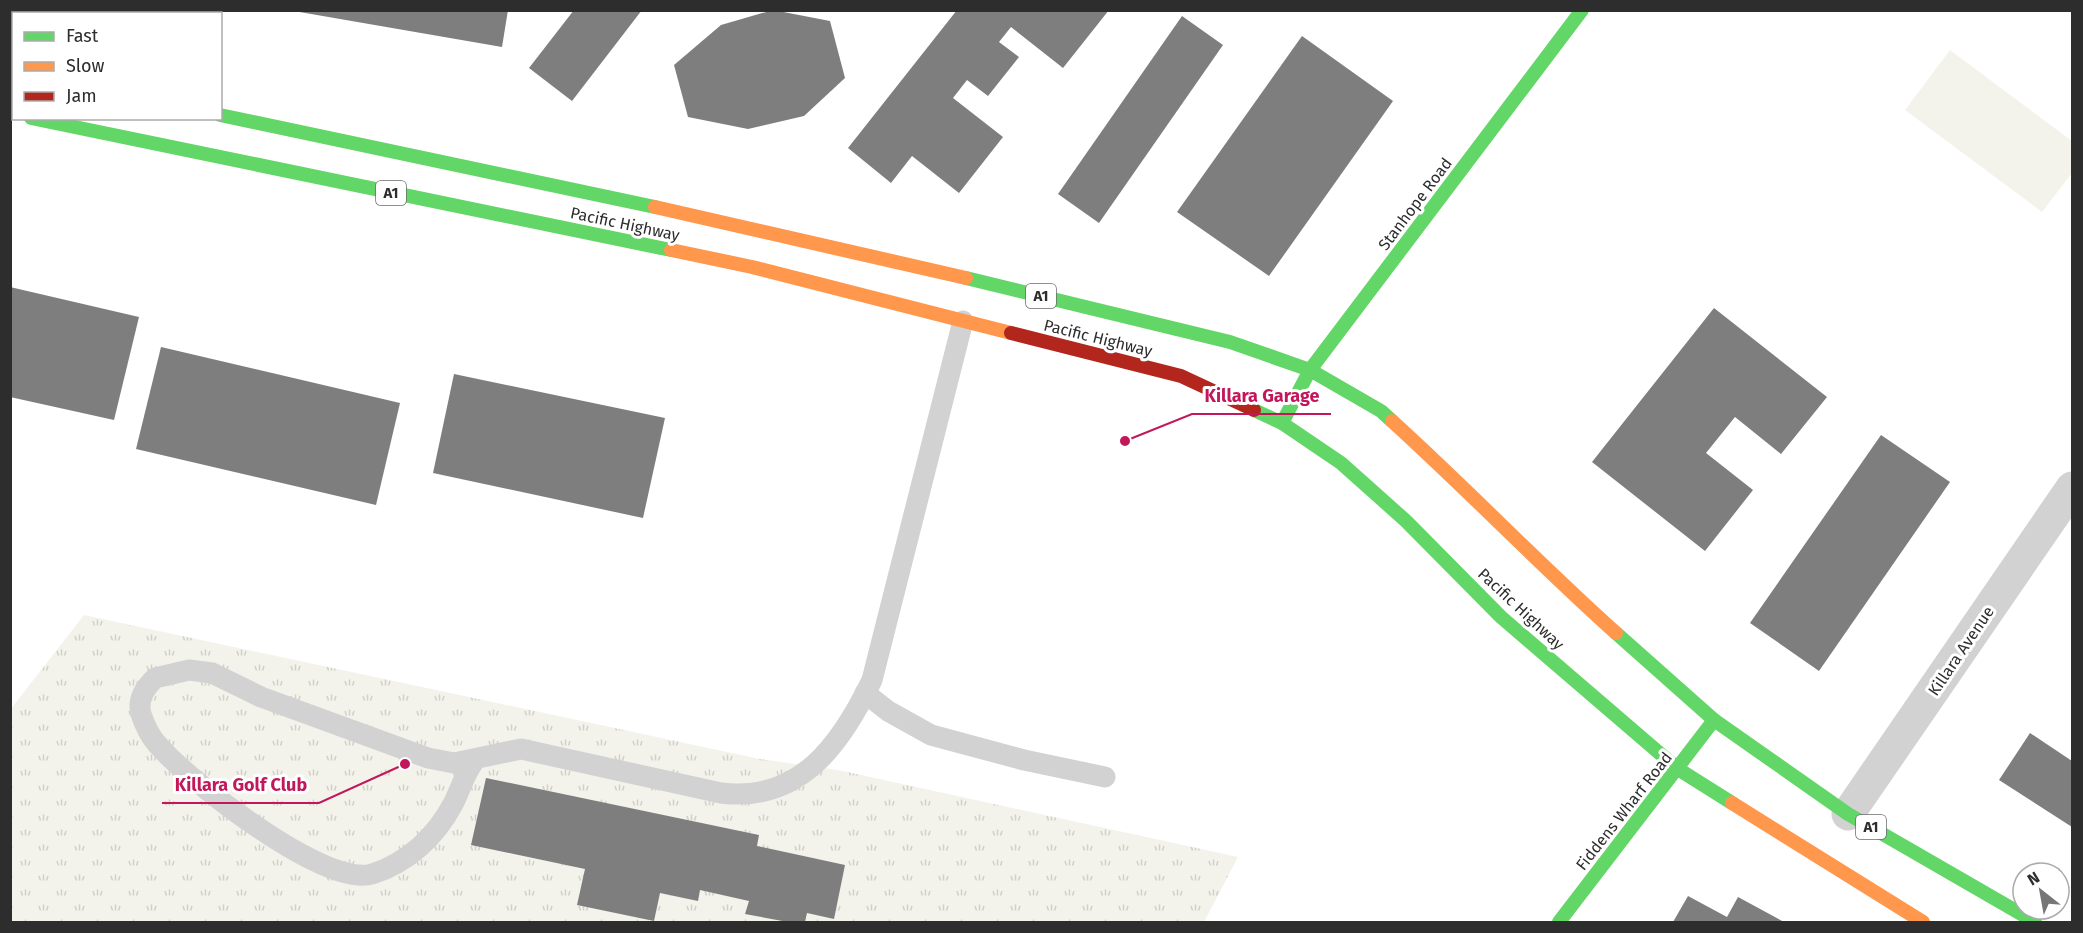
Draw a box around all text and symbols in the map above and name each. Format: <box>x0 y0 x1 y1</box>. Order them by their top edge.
legend <box>12 12 222 120</box>
text: Fast <box>66 25 99 47</box>
text: Slow <box>66 55 105 77</box>
text: Jam <box>66 85 97 107</box>
street label: Stanhope Road <box>1374 154 1456 254</box>
road number: A1 <box>376 181 406 205</box>
street label: Pacific Highway <box>569 203 681 245</box>
road number: A1 <box>1026 284 1056 308</box>
street label: Pacific Highway <box>1042 315 1154 361</box>
callout: Killara Garage <box>1192 378 1331 414</box>
text: Killara Garage <box>1205 385 1319 407</box>
street label: Pacific Highway <box>1474 564 1568 654</box>
street label: Killara Avenue <box>1924 603 1998 699</box>
street label: Fiddens Wharf Road <box>1572 748 1676 874</box>
callout: Killara Golf Club <box>162 767 319 803</box>
text: Killara Golf Club <box>175 774 307 796</box>
road number: A1 <box>1856 815 1886 839</box>
north arrow <box>2011 861 2071 921</box>
text: N <box>2024 868 2043 889</box>

